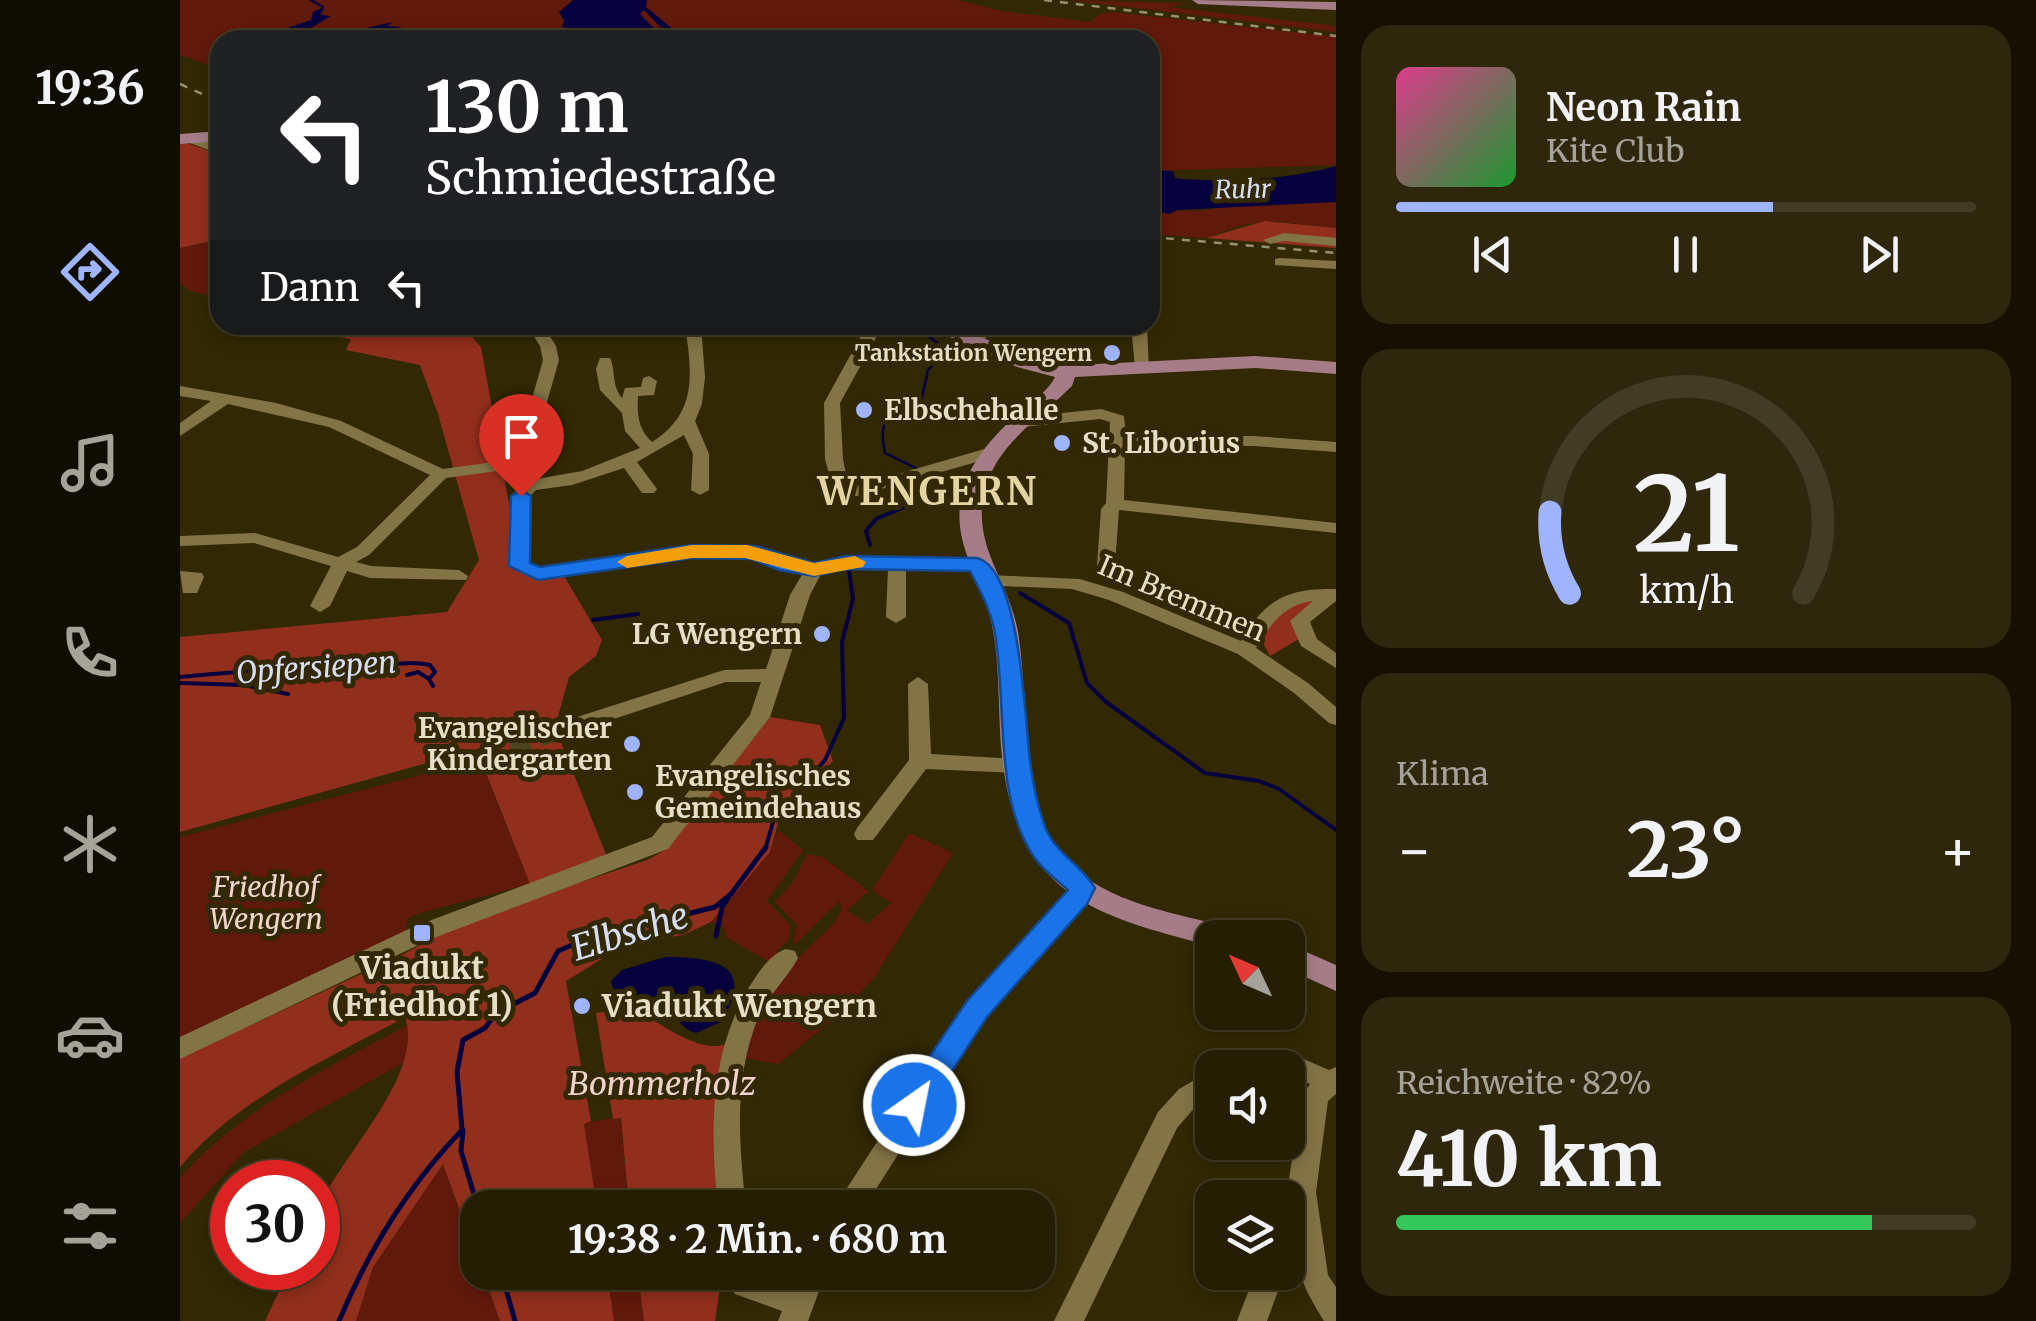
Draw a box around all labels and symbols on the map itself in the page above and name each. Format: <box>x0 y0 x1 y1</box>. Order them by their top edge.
water label: Ruhr <box>1215 172 1272 205</box>
place label: Tankstation Wengern <box>855 339 1092 367</box>
marker: Tankstation Wengern <box>1101 342 1123 364</box>
place label: Elbschehalle <box>884 392 1058 428</box>
pin <box>479 394 564 497</box>
marker: Elbschehalle <box>853 399 875 421</box>
place label: St. Liborius <box>1082 425 1240 461</box>
marker: St. Liborius <box>1051 432 1073 454</box>
district label: WENGERN <box>817 468 1038 515</box>
street label: Im Bremmen <box>1093 547 1271 649</box>
place label: LG Wengern <box>632 616 802 652</box>
marker: LG Wengern <box>811 623 833 645</box>
water label: Opfersiepen <box>235 642 397 692</box>
place label: Evangelischer Kindergarten <box>418 710 612 778</box>
marker: Evangelischer Kindergarten <box>621 733 643 755</box>
place label: Evangelisches Gemeindehaus <box>655 758 861 826</box>
marker: Evangelisches Gemeindehaus <box>624 781 646 803</box>
park label: Friedhof Wengern <box>209 869 323 937</box>
water label: Elbsche <box>566 893 694 971</box>
north arrow <box>1195 920 1305 1030</box>
marker: Viadukt (Friedhof 1) <box>411 922 433 944</box>
place label: Viadukt (Friedhof 1) <box>331 948 513 1025</box>
place label: Viadukt Wengern <box>601 986 877 1026</box>
marker: Viadukt Wengern <box>571 995 593 1017</box>
position arrow <box>862 1053 966 1157</box>
park label: Bommerholz <box>568 1064 757 1104</box>
speed limit sign: 30 <box>210 1160 340 1290</box>

